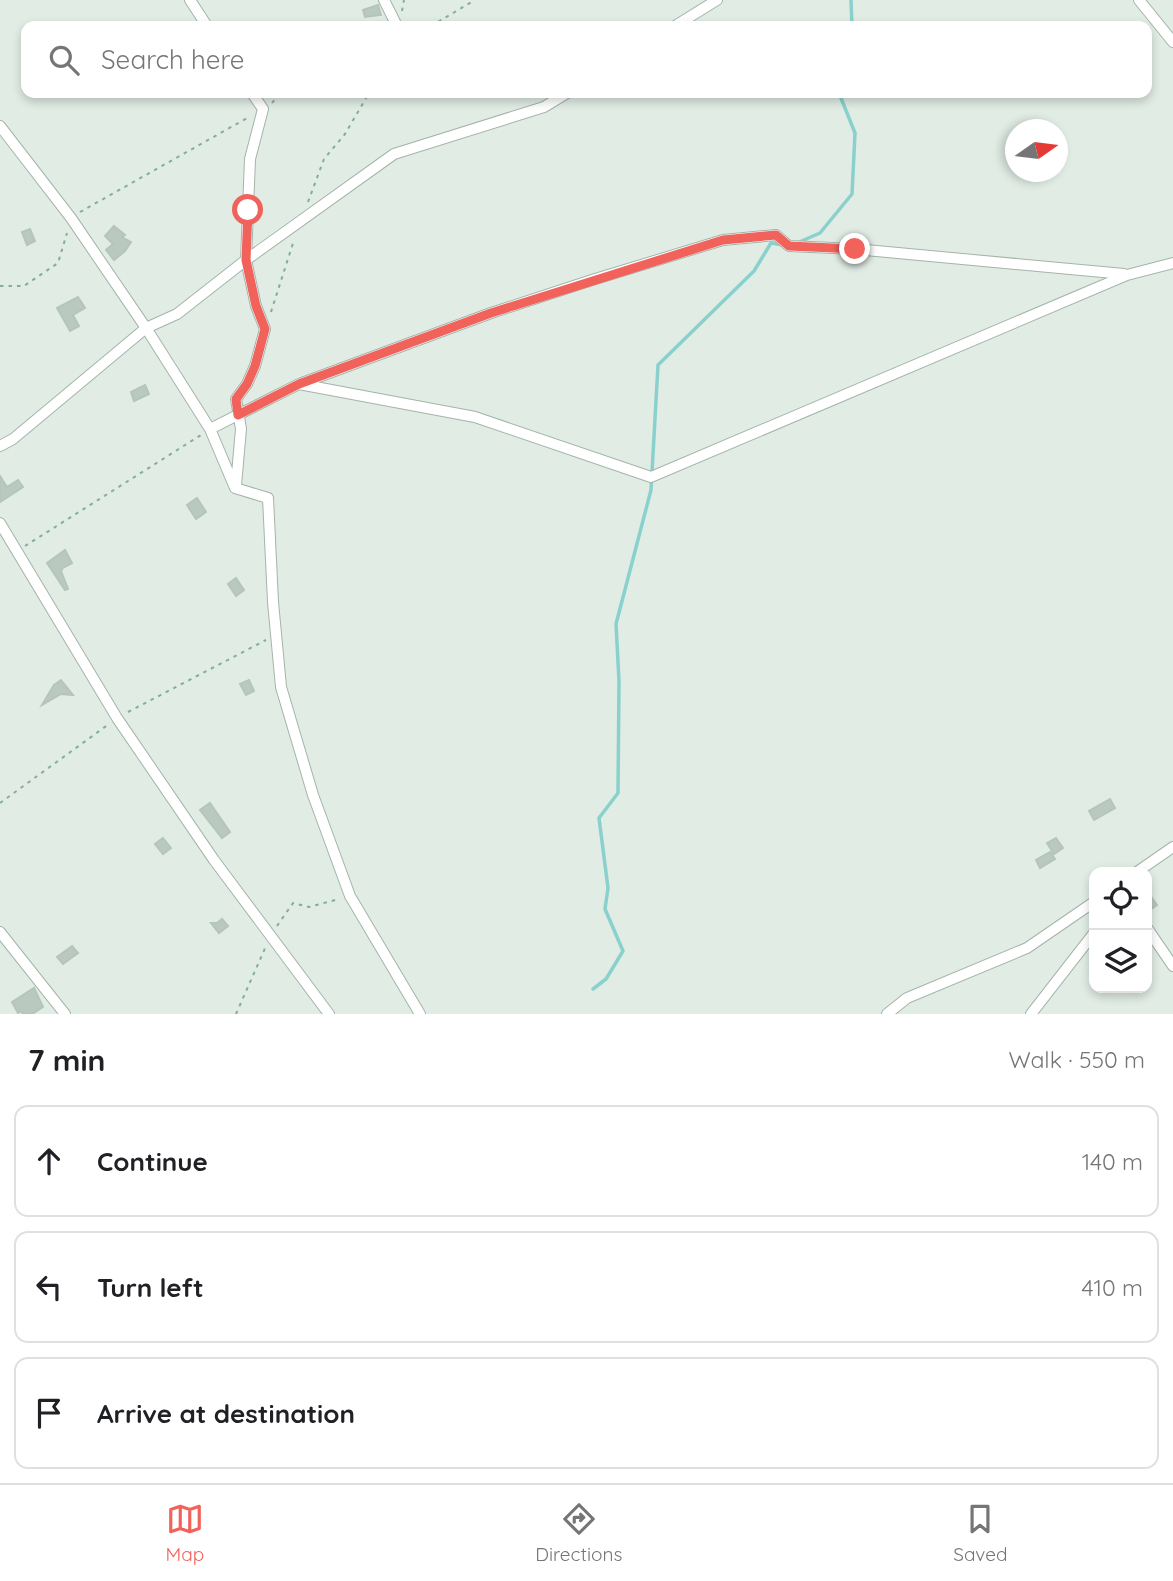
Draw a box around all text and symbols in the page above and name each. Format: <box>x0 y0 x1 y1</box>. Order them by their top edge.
search box <box>21 21 1152 98</box>
icon: search <box>45 41 83 79</box>
text: Search here <box>101 43 245 76</box>
north arrow <box>1005 119 1068 182</box>
route start <box>232 194 263 225</box>
route end <box>839 233 870 264</box>
map controls <box>1089 867 1152 993</box>
button: locate <box>1089 867 1152 930</box>
button: layers <box>1089 930 1152 993</box>
text: 7 min <box>28 1041 106 1079</box>
text: Walk · 550 m <box>1008 1045 1145 1074</box>
icon: ahead <box>30 1142 68 1180</box>
text: Continue <box>97 1145 208 1178</box>
text: 140 m <box>1082 1147 1143 1176</box>
icon: left <box>30 1268 68 1306</box>
text: Turn left <box>97 1271 204 1304</box>
text: 410 m <box>1082 1273 1143 1302</box>
icon: arrive <box>30 1394 68 1432</box>
text: Arrive at destination <box>97 1397 355 1430</box>
tab: Map <box>166 1500 204 1566</box>
tab: Directions <box>535 1500 622 1566</box>
tab: Saved <box>953 1500 1008 1566</box>

